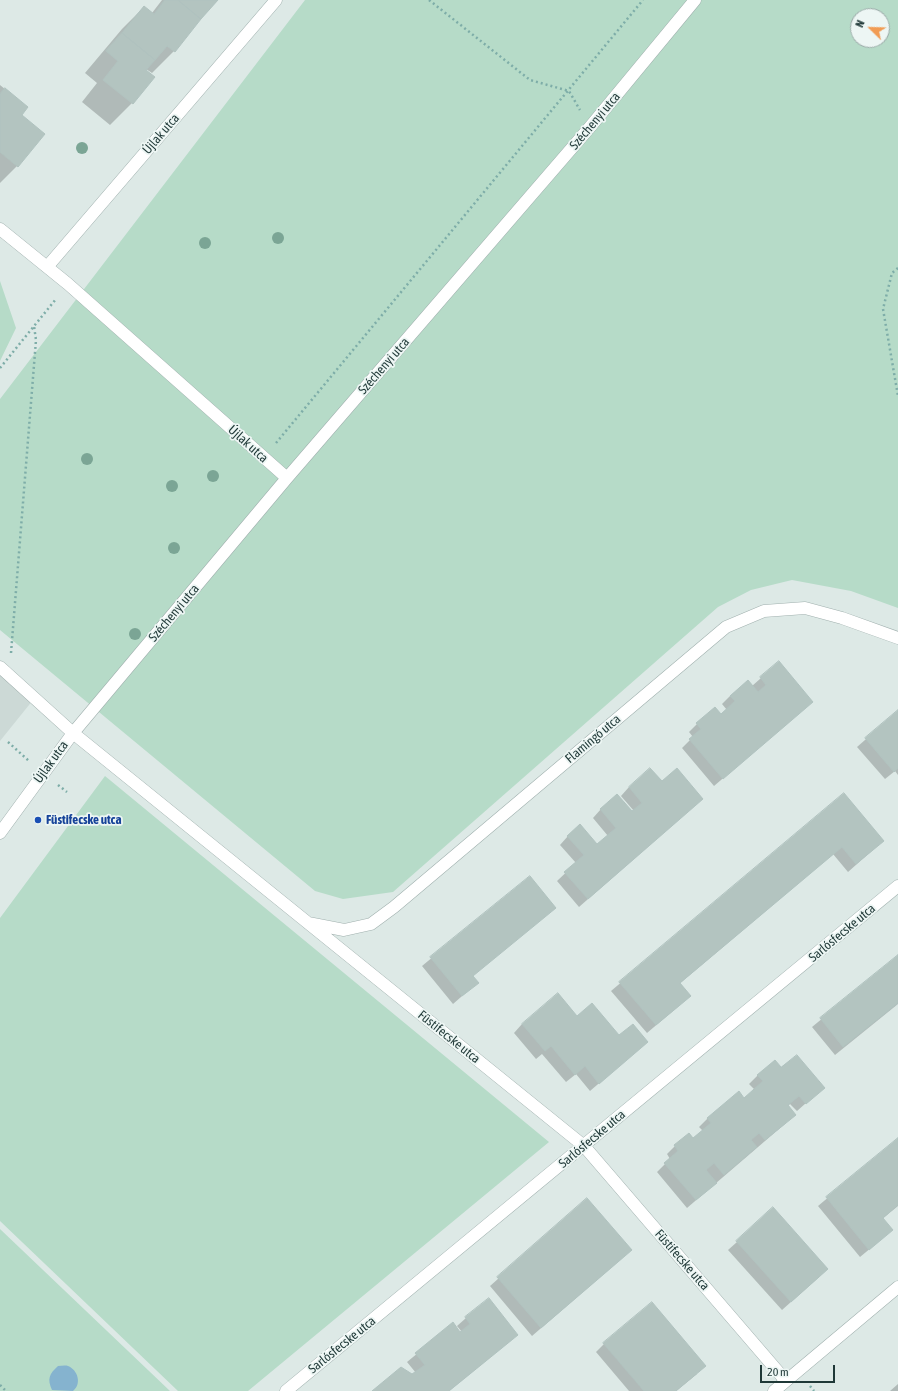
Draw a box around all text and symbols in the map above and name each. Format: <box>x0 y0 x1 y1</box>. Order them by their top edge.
north arrow <box>850 8 890 48</box>
text: N <box>853 18 867 29</box>
street label: Széchenyi utca <box>567 89 623 153</box>
street label: Újlak utca <box>139 111 183 157</box>
street label: Széchenyi utca <box>355 334 413 398</box>
street label: Újlak utca <box>225 422 271 466</box>
street label: Széchenyi utca <box>146 581 202 645</box>
street label: Flamingó utca <box>562 711 624 767</box>
street label: Újlak utca <box>30 738 72 786</box>
place label: Füstifecske utca <box>46 812 121 828</box>
marker: Füstifecske utca <box>33 815 43 825</box>
street label: Sarlósfecske utca <box>806 901 878 965</box>
street label: Füstifecske utca <box>415 1007 483 1067</box>
street label: Sarlósfecske utca <box>556 1107 628 1171</box>
street label: Füstifecske utca <box>651 1226 713 1294</box>
street label: Sarlósfecske utca <box>305 1313 379 1377</box>
scale bar <box>762 1357 837 1383</box>
text: 20 m <box>767 1365 789 1379</box>

